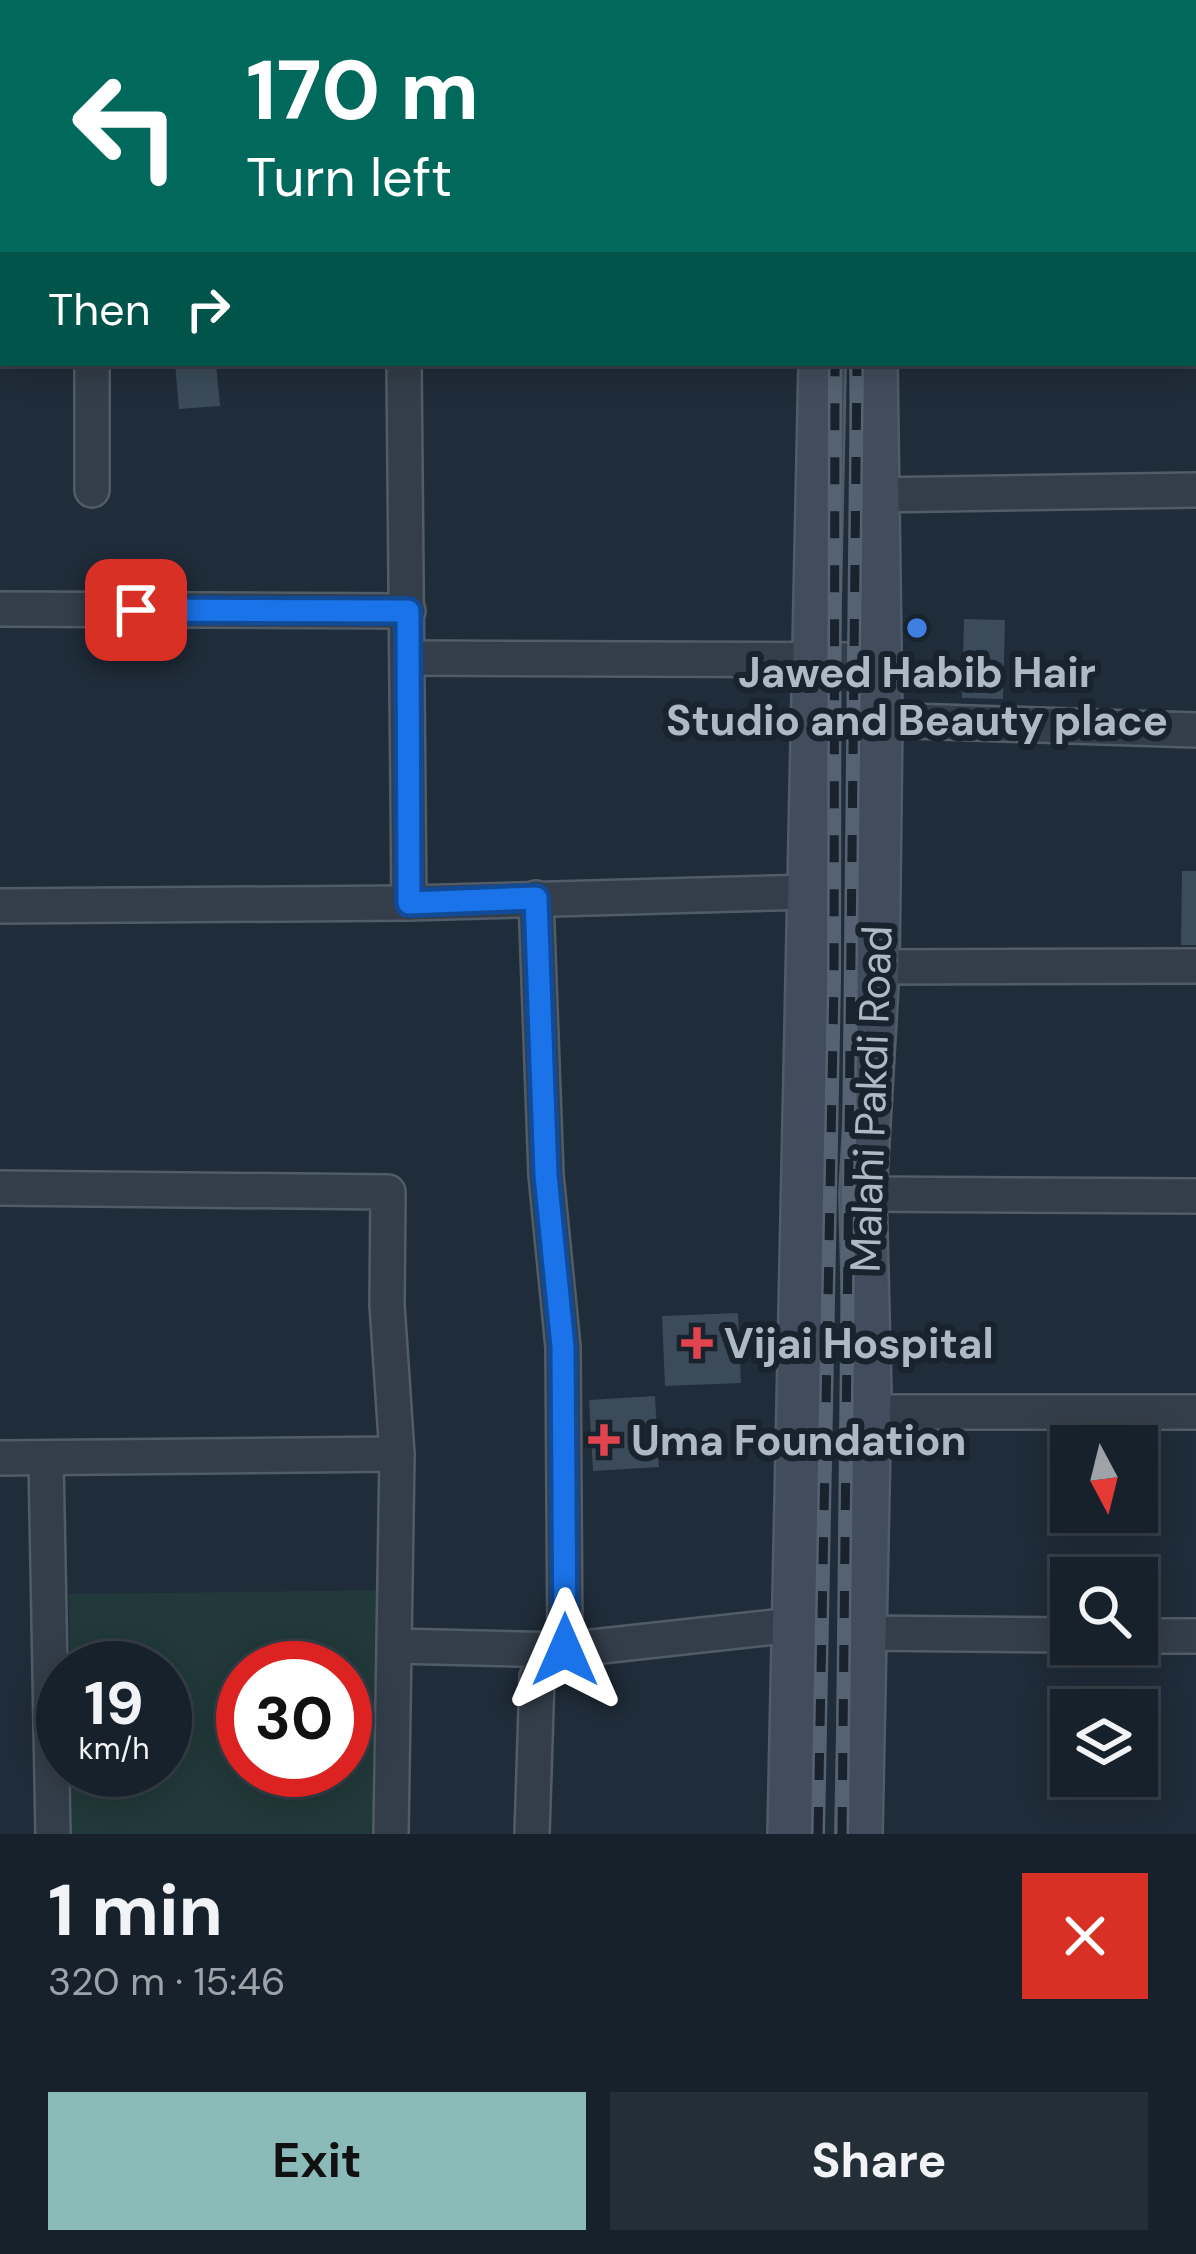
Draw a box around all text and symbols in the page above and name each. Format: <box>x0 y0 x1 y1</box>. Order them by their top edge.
text: 170 m <box>246 36 479 145</box>
icon: left <box>48 48 204 204</box>
text: Turn left <box>246 142 452 213</box>
icon: right <box>175 276 241 342</box>
text: Then <box>48 280 151 339</box>
pin <box>85 559 187 661</box>
icon: arrive <box>103 577 169 643</box>
marker: Jawed Habib Hair Studio and Beauty place <box>904 615 930 641</box>
place label: Jawed Habib Hair Studio and Beauty place <box>666 645 1168 748</box>
street label: Malahi Pakdi Road <box>837 925 905 1273</box>
place label: Vijai Hospital <box>724 1316 994 1371</box>
marker: Vijai Hospital <box>681 1327 713 1359</box>
place label: Uma Foundation <box>631 1413 967 1468</box>
marker: Uma Foundation <box>588 1424 620 1456</box>
north arrow <box>1050 1425 1158 1533</box>
map controls <box>1050 1425 1158 1797</box>
button: search <box>1050 1557 1158 1665</box>
position arrow <box>502 1587 628 1713</box>
speed limit sign: 30 <box>216 1641 372 1797</box>
text: 19 <box>84 1664 144 1743</box>
button: layers <box>1050 1689 1158 1797</box>
text: km/h <box>79 1729 149 1768</box>
text: 1 min <box>48 1864 223 1957</box>
button: close <box>1022 1873 1148 1999</box>
text: 320 m · 15:46 <box>48 1956 285 2007</box>
button: Exit <box>48 2092 586 2230</box>
button: Share <box>610 2092 1148 2230</box>

